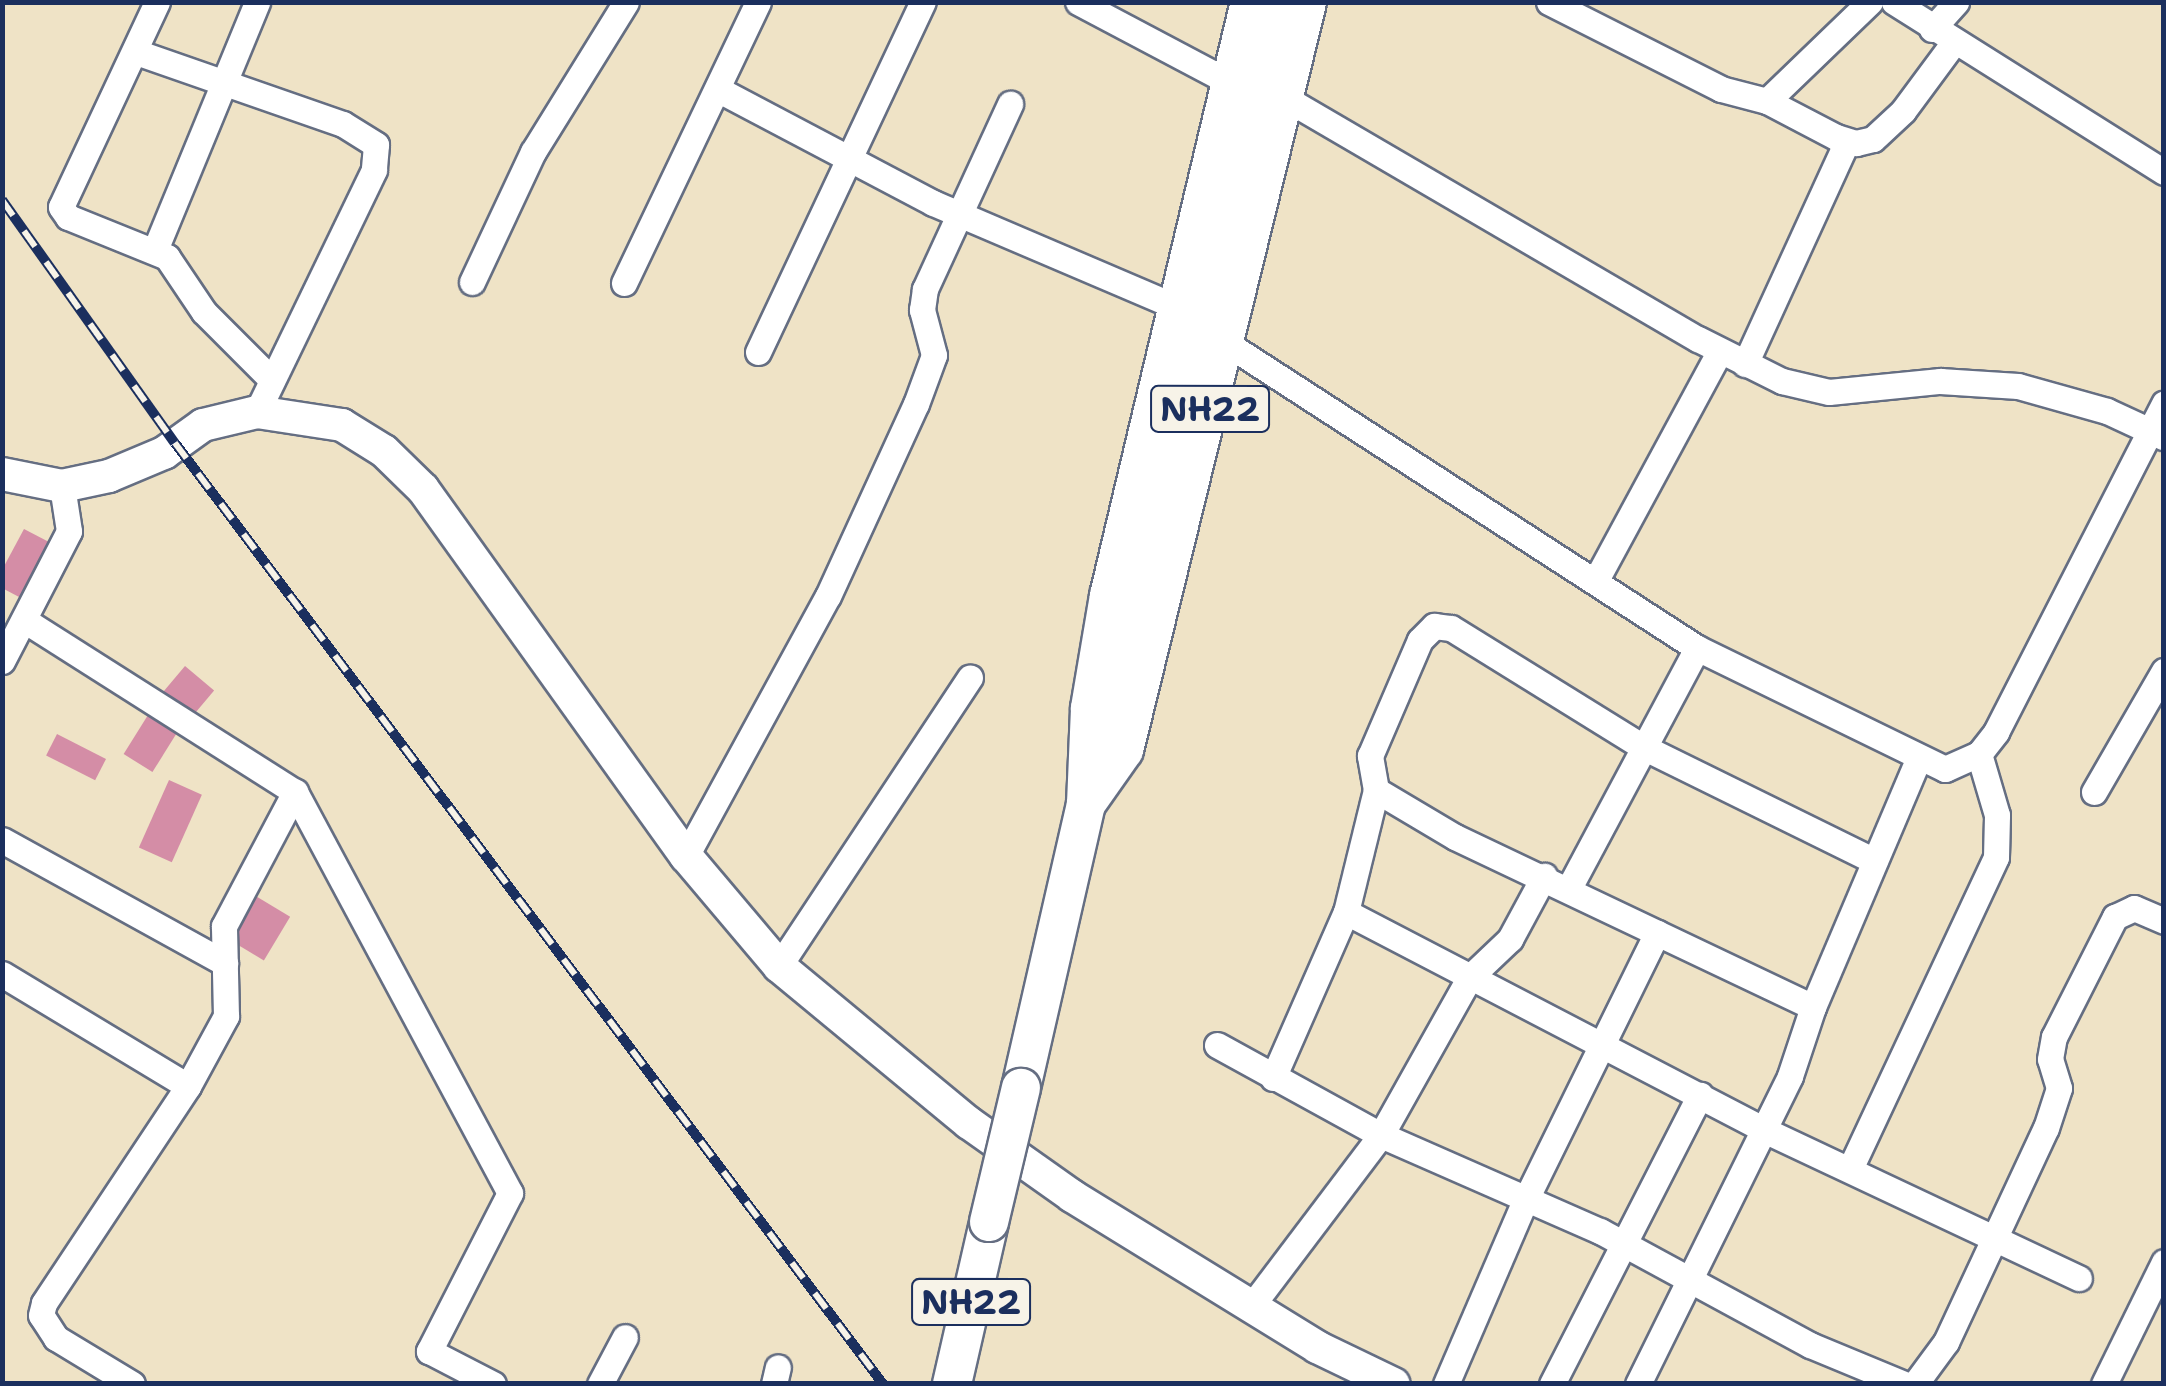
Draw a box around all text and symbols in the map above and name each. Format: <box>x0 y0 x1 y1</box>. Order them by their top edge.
road number: NH22 <box>1150 379 1270 439</box>
road number: NH22 <box>911 1272 1031 1332</box>

